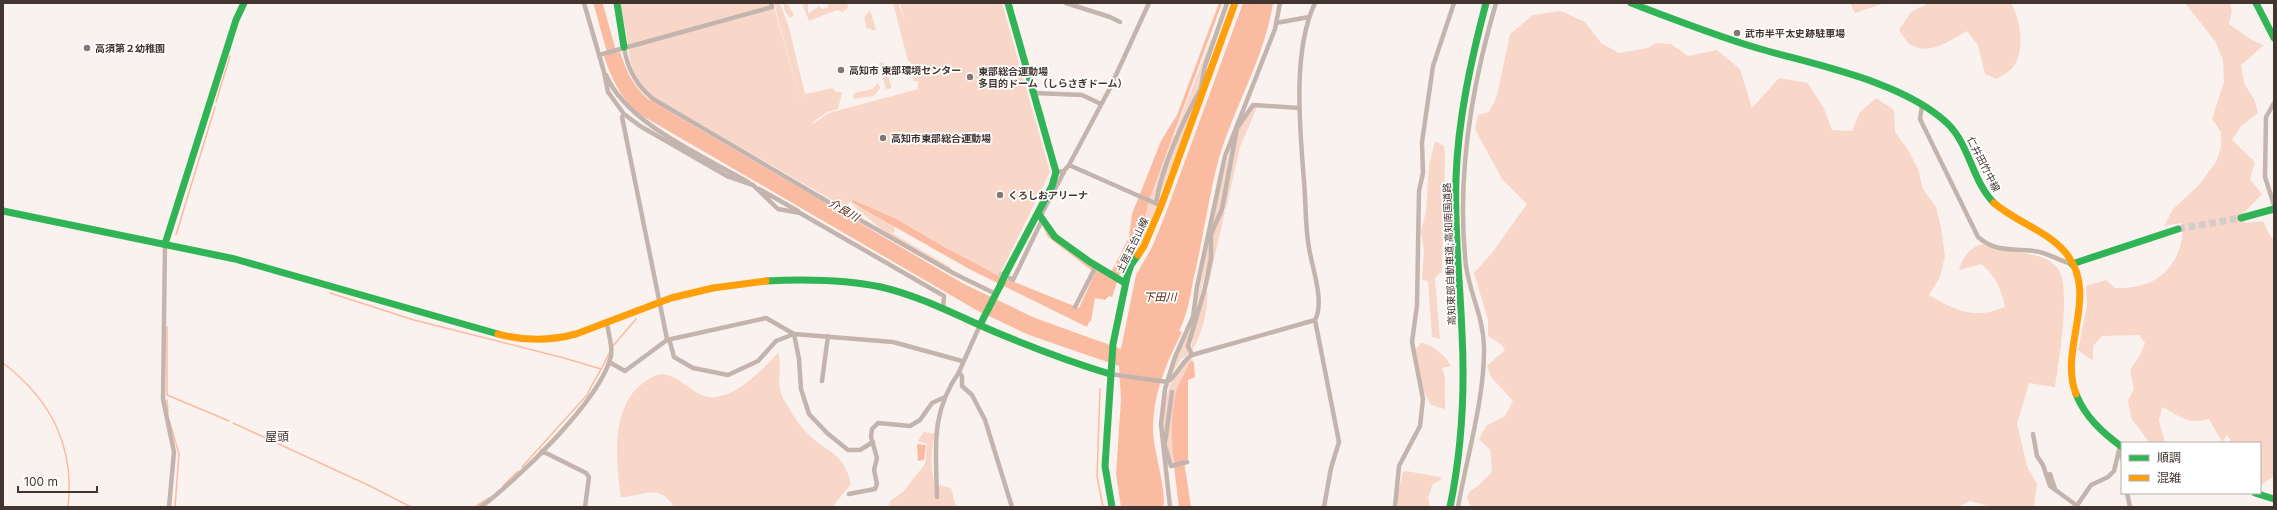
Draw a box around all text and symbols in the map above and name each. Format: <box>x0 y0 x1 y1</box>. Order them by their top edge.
place label: 武市半平太史跡駐車場 <box>1745 27 1845 39</box>
marker: 武市半平太史跡駐車場 <box>1732 28 1742 38</box>
place label: 高須第２幼稚園 <box>95 42 165 54</box>
marker: 高須第２幼稚園 <box>82 43 92 53</box>
place label: 高知市 東部環境センター <box>849 64 961 76</box>
marker: 高知市 東部環境センター <box>836 65 846 75</box>
place label: 東部総合運動場 多目的ドーム（しらさぎドーム） <box>978 65 1127 89</box>
marker: 東部総合運動場 多目的ドーム（しらさぎドーム） <box>965 72 975 82</box>
place label: 高知市東部総合運動場 <box>891 132 991 144</box>
marker: 高知市東部総合運動場 <box>878 133 888 143</box>
street label: 仁井田竹中線 <box>1965 135 2003 193</box>
street label: 高知東部自動車道;高知南国道路 <box>1441 182 1457 326</box>
place label: くろしおアリーナ <box>1008 189 1088 201</box>
marker: くろしおアリーナ <box>995 190 1005 200</box>
water label: 介良川 <box>826 196 863 225</box>
street label: 土居五台山線 <box>1113 215 1151 275</box>
water label: 下田川 <box>1144 290 1177 304</box>
district label: 屋頭 <box>265 429 289 444</box>
legend <box>2121 442 2261 494</box>
text: 順調 <box>2157 450 2181 465</box>
scale bar <box>18 468 97 494</box>
text: 混雑 <box>2157 470 2181 485</box>
text: 100 m <box>24 474 58 489</box>

